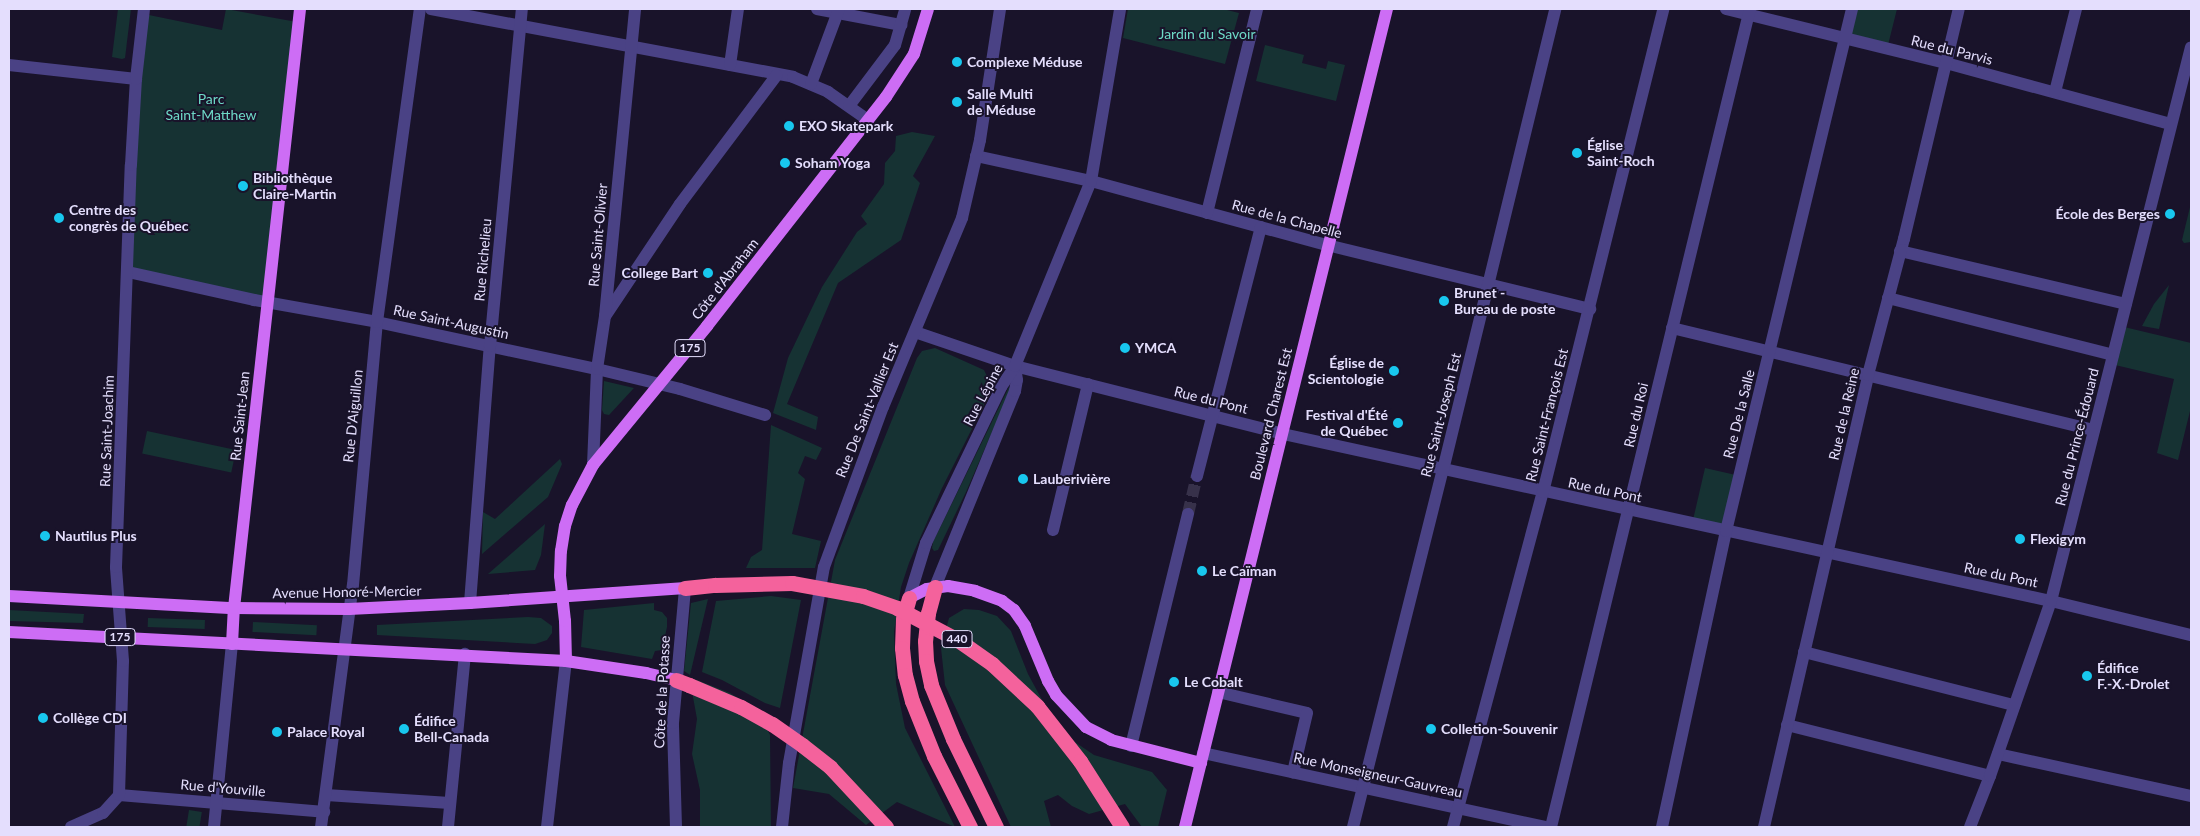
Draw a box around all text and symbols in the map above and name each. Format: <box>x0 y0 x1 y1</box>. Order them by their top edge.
park label: Jardin du Savoir <box>1159 26 1255 42</box>
street label: Rue du Parvis <box>1910 32 1994 68</box>
place label: Complexe Méduse <box>967 54 1083 70</box>
marker: Complexe Méduse <box>951 56 963 68</box>
place label: Salle Multi de Méduse <box>967 86 1036 118</box>
park label: Parc Saint-Matthew <box>165 91 257 124</box>
marker: Salle Multi de Méduse <box>951 96 963 108</box>
place label: EXO Skatepark <box>799 118 893 134</box>
marker: EXO Skatepark <box>783 120 795 132</box>
place label: Église Saint-Roch <box>1587 137 1655 170</box>
marker: Église Saint-Roch <box>1571 147 1583 159</box>
place label: Soham Yoga <box>795 155 871 171</box>
marker: Soham Yoga <box>779 157 791 169</box>
place label: Bibliothèque Claire-Martin <box>253 170 336 202</box>
marker: Bibliothèque Claire-Martin <box>237 180 249 192</box>
street label: Rue Saint-Olivier <box>585 183 611 287</box>
street label: Rue de la Chapelle <box>1230 196 1344 242</box>
place label: Centre des congrès de Québec <box>69 202 189 234</box>
place label: École des Berges <box>2056 206 2160 222</box>
marker: École des Berges <box>2164 208 2176 220</box>
marker: Centre des congrès de Québec <box>53 212 65 224</box>
street label: Rue Richelieu <box>471 218 495 302</box>
street label: Côte d'Abraham <box>688 235 762 323</box>
place label: College Bart <box>622 265 698 281</box>
marker: College Bart <box>702 267 714 279</box>
place label: Brunet - Bureau de poste <box>1454 285 1555 318</box>
marker: Brunet - Bureau de poste <box>1438 295 1450 307</box>
street label: Rue Saint-Augustin <box>392 302 510 342</box>
road number: 175 <box>674 338 706 358</box>
street label: Rue De Saint-Vallier Est <box>832 340 902 480</box>
place label: YMCA <box>1135 340 1176 356</box>
marker: YMCA <box>1119 342 1131 354</box>
street label: Boulevard Charest Est <box>1246 346 1296 482</box>
street label: Rue Saint-François Est <box>1522 347 1572 483</box>
street label: Rue Saint-Joseph Est <box>1417 351 1465 479</box>
place label: Église de Scientologie <box>1308 355 1384 388</box>
street label: Rue Lépine <box>960 361 1006 429</box>
marker: Église de Scientologie <box>1388 365 1400 377</box>
street label: Rue de la Reine <box>1825 366 1863 462</box>
street label: Rue du Prince-Édouard <box>2052 366 2102 508</box>
street label: Rue De la Salle <box>1720 368 1758 460</box>
street label: Rue D'Aiguillon <box>340 369 366 463</box>
street label: Rue Saint-Jean <box>227 370 253 462</box>
street label: Rue Saint-Joachim <box>97 375 117 487</box>
street label: Rue du Roi <box>1620 381 1652 449</box>
street label: Rue du Pont <box>1172 383 1250 417</box>
place label: Festival d'Été de Québec <box>1306 407 1388 440</box>
marker: Festival d'Été de Québec <box>1392 417 1404 429</box>
place label: Lauberivière <box>1033 471 1110 487</box>
marker: Lauberivière <box>1017 473 1029 485</box>
street label: Rue du Pont <box>1566 474 1644 506</box>
place label: Nautilus Plus <box>55 528 137 544</box>
marker: Nautilus Plus <box>39 530 51 542</box>
place label: Flexigym <box>2030 531 2086 547</box>
marker: Flexigym <box>2014 533 2026 545</box>
street label: Rue du Pont <box>1962 559 2040 591</box>
place label: Le Caïman <box>1212 563 1276 579</box>
marker: Le Caïman <box>1196 565 1208 577</box>
street label: Avenue Honoré-Mercier <box>272 582 422 602</box>
road number: 175 <box>104 628 136 646</box>
road number: 440 <box>941 630 973 648</box>
street label: Côte de la Potasse <box>651 635 673 749</box>
place label: Édifice F.-X.-Drolet <box>2097 660 2170 692</box>
marker: Édifice F.-X.-Drolet <box>2081 670 2093 682</box>
place label: Le Cobalt <box>1184 674 1243 690</box>
marker: Le Cobalt <box>1168 676 1180 688</box>
place label: Collège CDI <box>53 710 127 726</box>
marker: Collège CDI <box>37 712 49 724</box>
place label: Édifice Bell-Canada <box>414 713 489 746</box>
place label: Colletion-Souvenir <box>1441 721 1558 737</box>
marker: Édifice Bell-Canada <box>398 723 410 735</box>
marker: Colletion-Souvenir <box>1425 723 1437 735</box>
place label: Palace Royal <box>287 724 365 740</box>
marker: Palace Royal <box>271 726 283 738</box>
street label: Rue Monseigneur-Gauvreau <box>1292 749 1464 801</box>
street label: Rue d'Youville <box>180 776 266 800</box>

